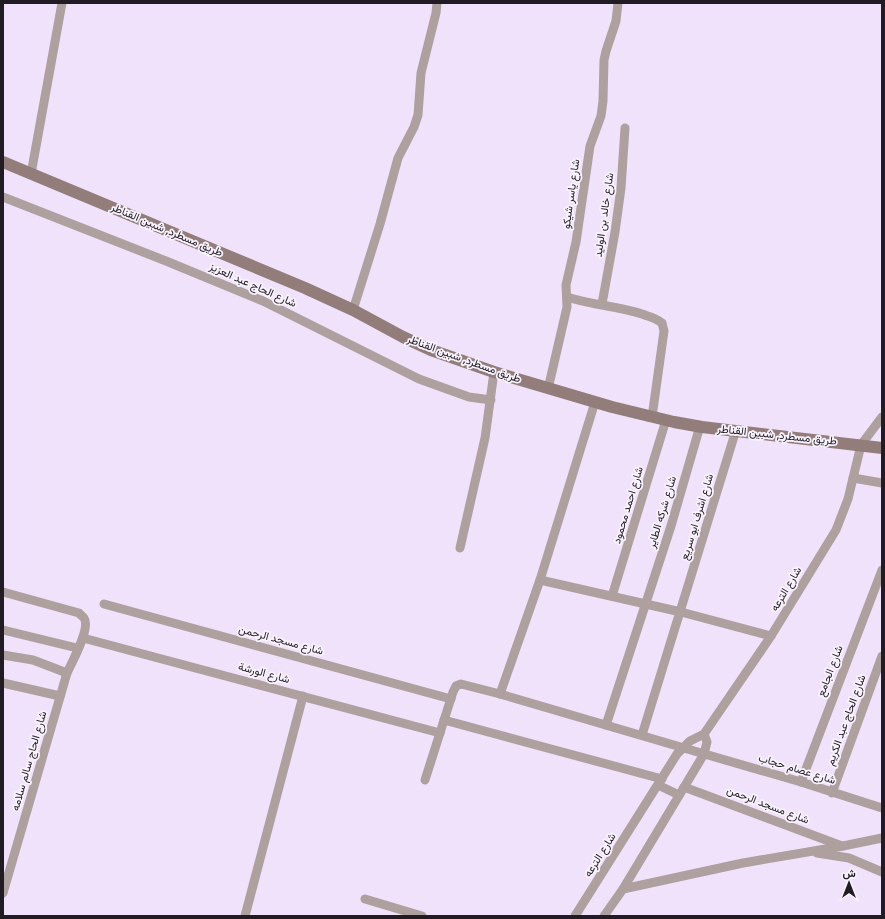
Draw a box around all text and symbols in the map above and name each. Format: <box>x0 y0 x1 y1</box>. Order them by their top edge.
street label: شارع ياسر شيكو <box>560 158 583 230</box>
street label: شارع خالد بن الوليد <box>592 172 617 258</box>
street label: طريق مسطرد, شبين القناطر <box>108 200 225 259</box>
street label: شارع الحاج عبد العزيز <box>206 260 299 311</box>
street label: طريق مسطرد, شبين القناطر <box>404 332 523 386</box>
street label: طريق مسطرد, شبين القناطر <box>716 422 837 448</box>
street label: شارع احمد محمود <box>610 465 647 545</box>
street label: شارع اشرف ابو سريع <box>678 472 717 562</box>
street label: شارع شركه الطاير <box>645 474 680 551</box>
street label: شارع الترعه <box>768 564 805 614</box>
street label: شارع مسجد الرحمن <box>237 622 325 659</box>
street label: شارع الجامع <box>814 643 847 699</box>
street label: شارع الورشة <box>236 660 292 687</box>
street label: شارع الحاج عبد الكريم <box>824 673 870 768</box>
street label: شارع الحاج سالم سلامه <box>9 709 50 813</box>
street label: شارع عصام حجاب <box>757 751 837 788</box>
street label: شارع مسجد الرحمن <box>725 783 811 828</box>
street label: شارع الترعه <box>581 830 620 880</box>
north arrow <box>829 863 869 903</box>
text: ش <box>842 867 856 880</box>

